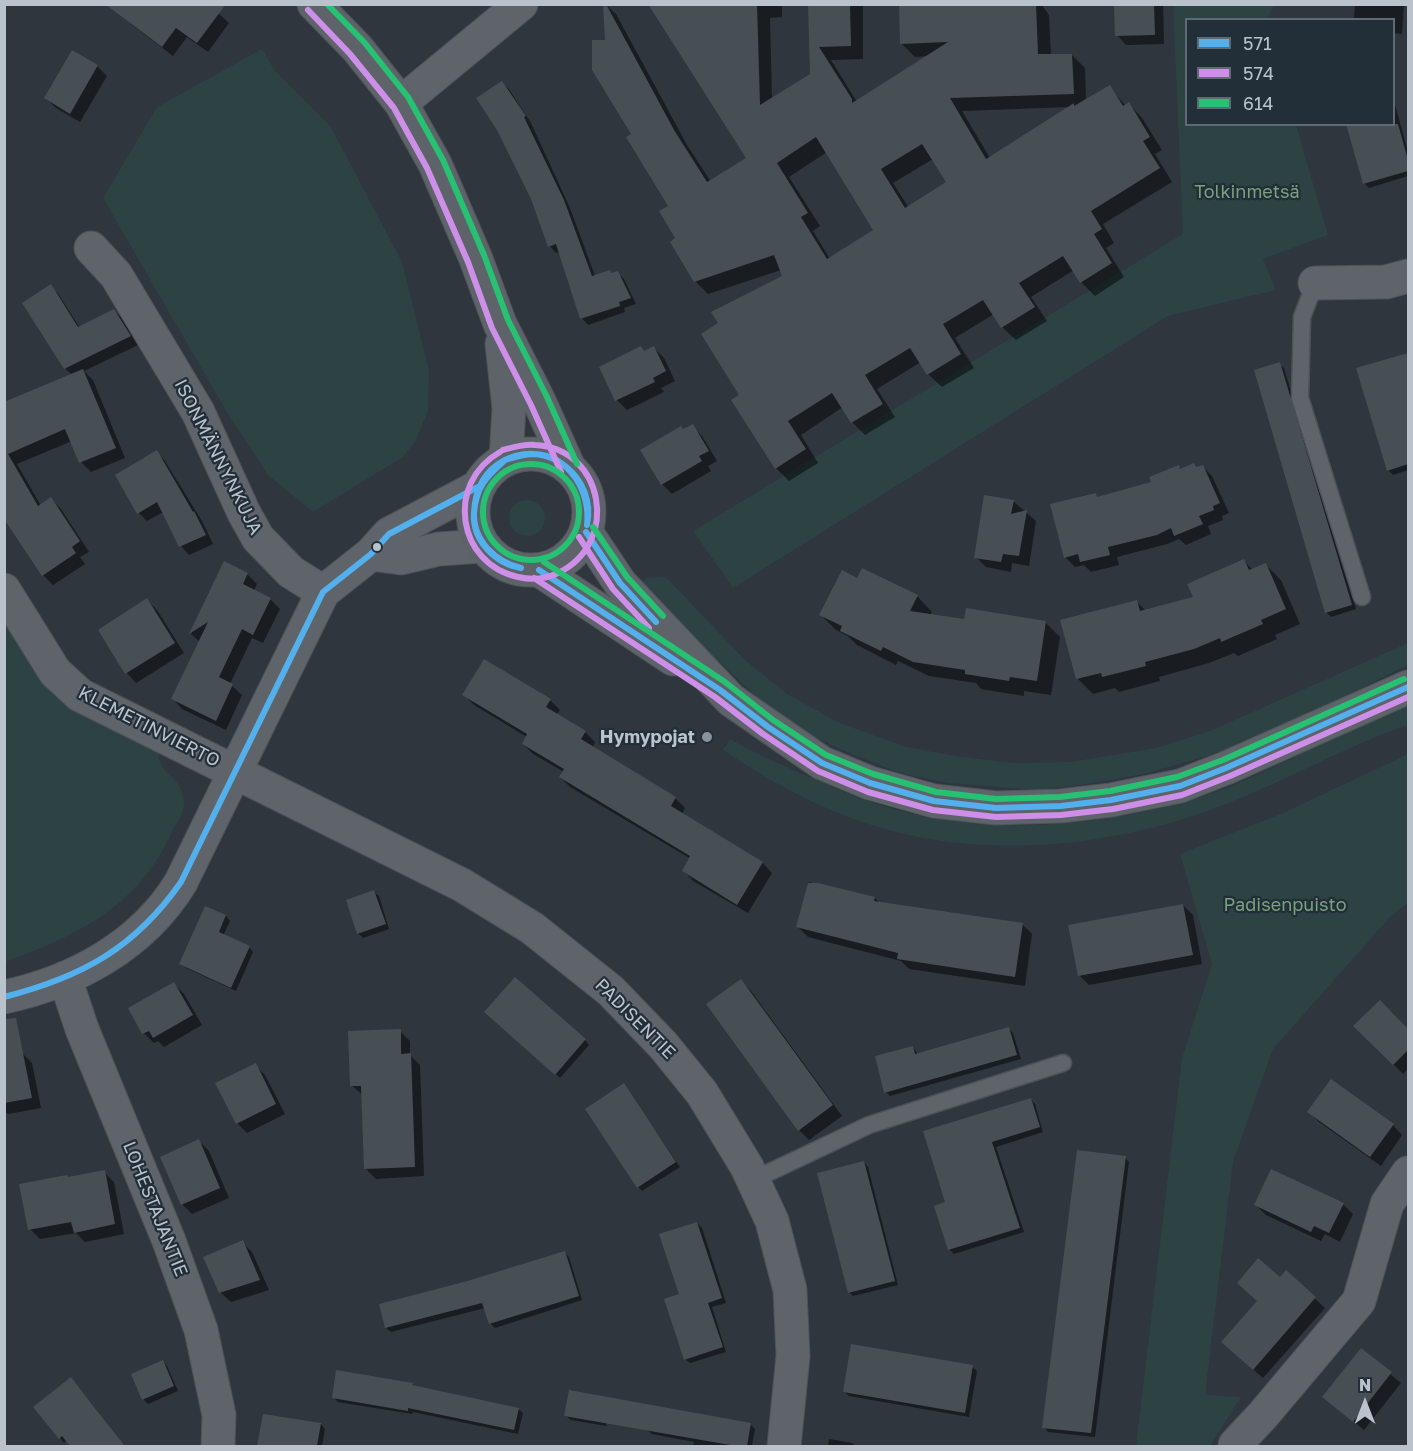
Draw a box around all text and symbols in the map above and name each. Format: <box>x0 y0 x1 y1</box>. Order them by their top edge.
legend <box>1185 18 1395 126</box>
text: 571 <box>1243 32 1272 54</box>
text: 574 <box>1243 62 1274 84</box>
text: 614 <box>1243 92 1274 114</box>
park label: Tolkinmetsä <box>1194 181 1300 203</box>
street label: ISONMÄNNYNKUJA <box>169 376 267 538</box>
unlabelled marker <box>371 541 383 553</box>
street label: KLEMETINVIERTO <box>75 682 223 772</box>
place label: Hymypojat <box>600 726 695 748</box>
marker: Hymypojat <box>700 730 714 744</box>
park label: Padisenpuisto <box>1223 894 1347 916</box>
street label: PADISENTIE <box>590 974 680 1064</box>
street label: LOHESTAJANTIE <box>118 1138 192 1280</box>
north arrow <box>1335 1373 1395 1433</box>
text: N <box>1359 1375 1371 1395</box>

